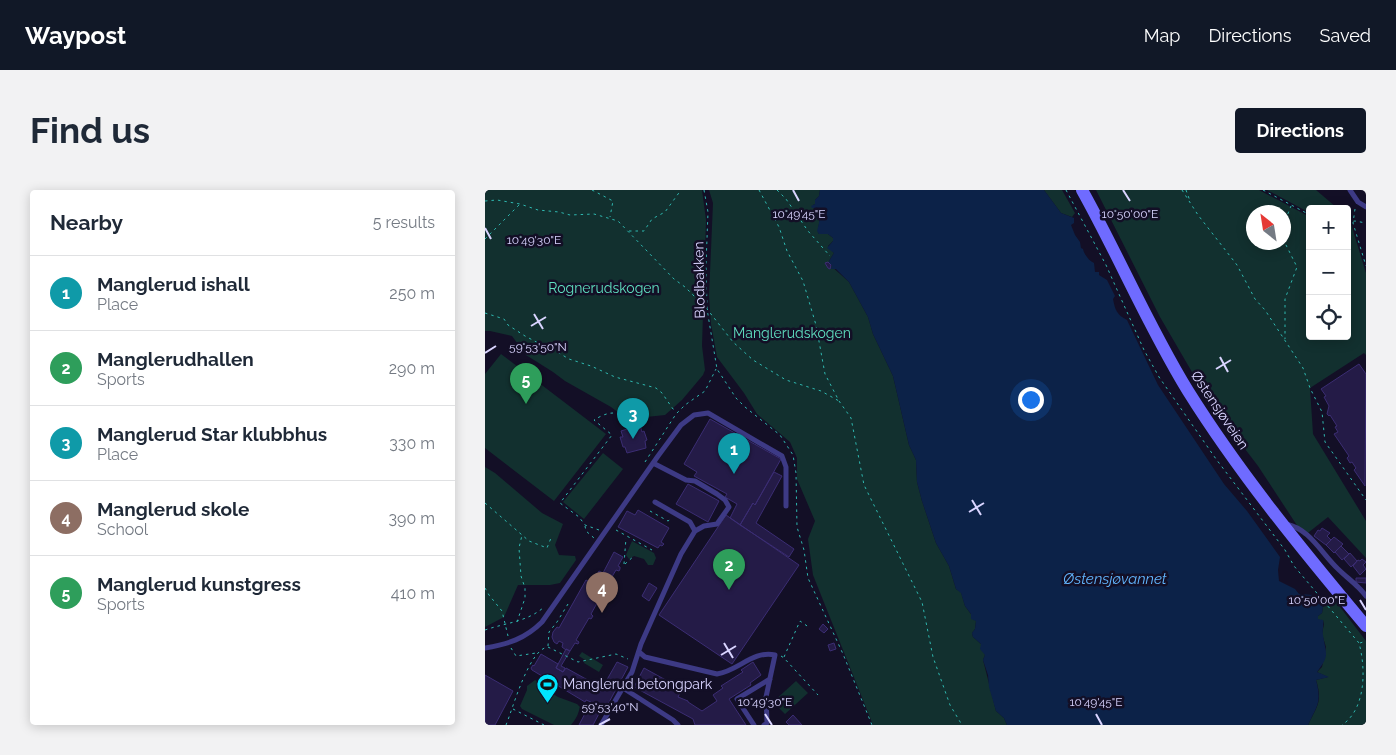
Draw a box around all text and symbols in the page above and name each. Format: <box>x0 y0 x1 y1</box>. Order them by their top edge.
text: Waypost <box>25 21 126 50</box>
text: Map <box>1144 25 1180 46</box>
text: Directions <box>1208 25 1292 46</box>
text: Saved <box>1320 25 1371 46</box>
button: Directions <box>1235 108 1366 153</box>
text: Find us <box>30 110 150 151</box>
north arrow <box>1246 205 1291 250</box>
map controls <box>1306 205 1351 340</box>
button: + <box>1306 205 1351 250</box>
text: 10°49'45"E <box>772 207 826 221</box>
text: 10°50'00"E <box>1102 207 1158 221</box>
text: Nearby <box>50 210 123 235</box>
text: 5 results <box>373 213 435 232</box>
text: 10°49'30"E <box>507 233 561 247</box>
street label: Blodbakken <box>690 241 708 319</box>
button: − <box>1306 250 1351 295</box>
text: Manglerud ishall <box>97 273 250 295</box>
park label: Rognerudskogen <box>548 280 660 296</box>
text: 1 <box>62 284 70 303</box>
text: 250 m <box>389 284 435 303</box>
text: Place <box>97 295 138 314</box>
button: locate <box>1306 295 1351 340</box>
park label: Manglerudskogen <box>733 325 851 341</box>
text: 59°53'50"N <box>509 340 567 354</box>
text: Manglerudhallen <box>97 348 254 370</box>
text: 2 <box>61 359 71 378</box>
text: 290 m <box>389 359 435 378</box>
pin: 5 <box>510 363 542 404</box>
street label: Østensjøveien <box>1188 368 1252 452</box>
text: Sports <box>97 370 145 389</box>
your location <box>1018 387 1044 413</box>
pin: 3 <box>617 398 649 439</box>
text: Manglerud Star klubbhus <box>97 423 327 445</box>
pin: 1 <box>718 433 750 474</box>
text: 3 <box>62 434 70 453</box>
text: 330 m <box>389 434 435 453</box>
text: Place <box>97 445 138 464</box>
text: Manglerud skole <box>97 498 249 520</box>
text: 4 <box>61 509 71 528</box>
text: 390 m <box>389 509 435 528</box>
text: School <box>97 520 148 539</box>
pin: 2 <box>713 549 745 590</box>
water label: Østensjøvannet <box>1063 570 1167 588</box>
pin: 4 <box>586 572 618 613</box>
text: Manglerud kunstgress <box>97 573 301 595</box>
text: 5 <box>62 584 70 603</box>
text: 410 m <box>391 584 435 603</box>
text: 10°50'00"E <box>1289 593 1345 607</box>
text: Sports <box>97 595 145 614</box>
sports icon: Manglerud betongpark <box>535 672 559 703</box>
place label: Manglerud betongpark <box>563 676 713 692</box>
text: 10°49'30"E <box>738 695 792 709</box>
text: 10°49'45"E <box>1069 695 1123 709</box>
text: 59°53'40"N <box>581 700 639 714</box>

